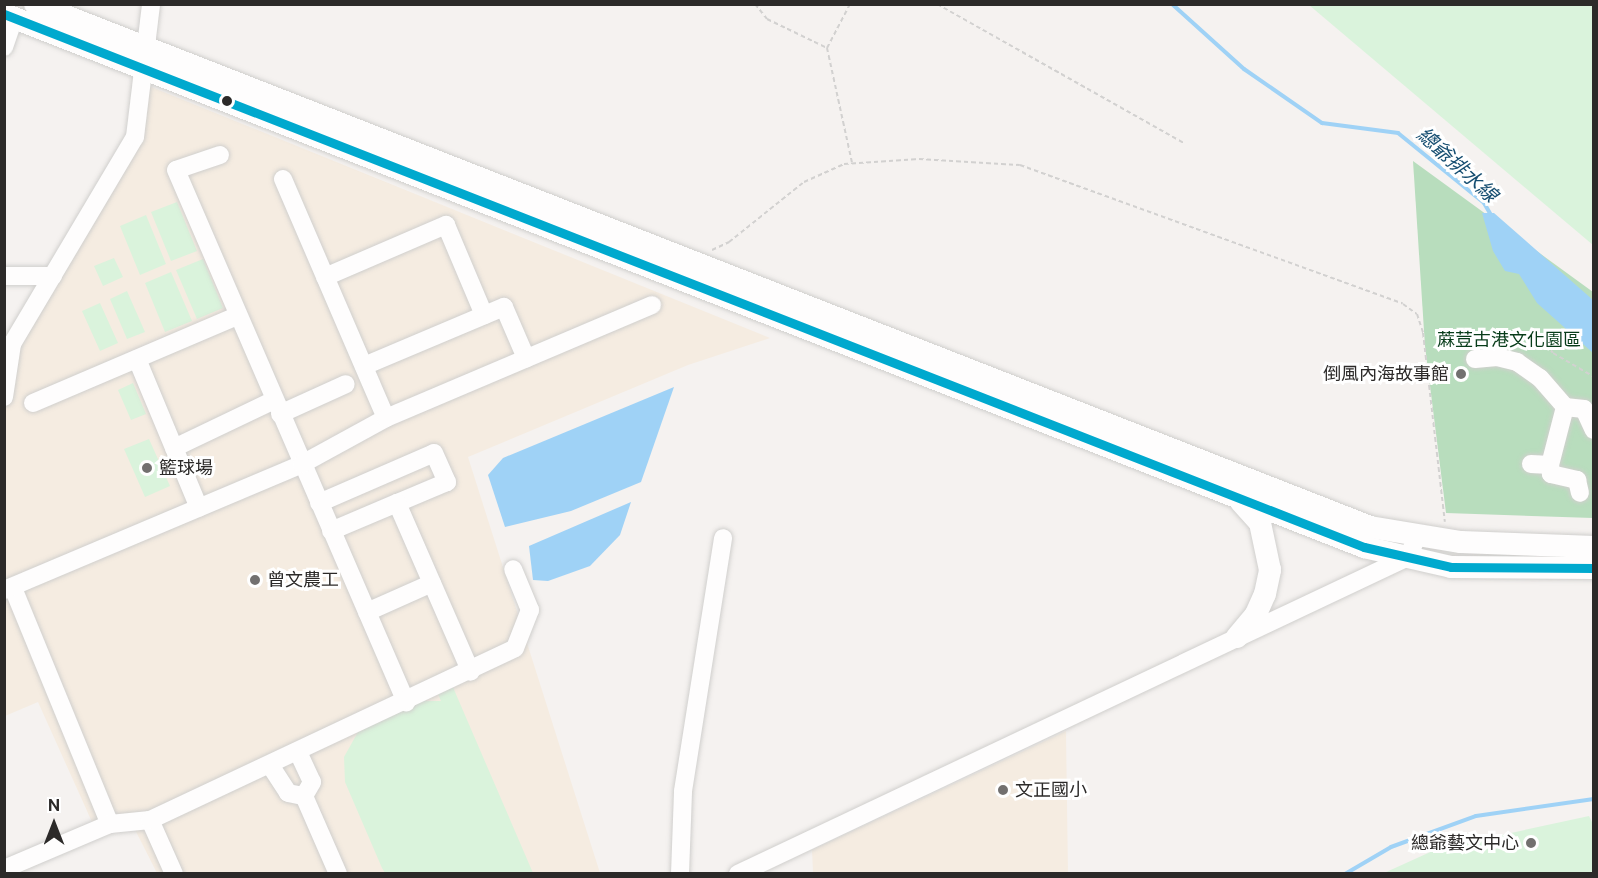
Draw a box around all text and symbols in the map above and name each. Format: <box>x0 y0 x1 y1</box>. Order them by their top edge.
unlabelled marker <box>221 95 233 107</box>
water label: 總爺排水線 <box>1412 123 1502 207</box>
park label: 蔴荳古港文化園區 <box>1437 329 1581 351</box>
place label: 倒風內海故事館 <box>1323 363 1449 385</box>
marker: 倒風內海故事館 <box>1454 367 1468 381</box>
place label: 籃球場 <box>159 457 213 479</box>
marker: 籃球場 <box>140 461 154 475</box>
place label: 曾文農工 <box>267 569 339 591</box>
marker: 曾文農工 <box>248 573 262 587</box>
place label: 文正國小 <box>1015 779 1087 801</box>
marker: 文正國小 <box>996 783 1010 797</box>
north arrow <box>24 794 84 854</box>
text: N <box>48 796 60 815</box>
place label: 總爺藝文中心 <box>1411 832 1519 854</box>
marker: 總爺藝文中心 <box>1524 836 1538 850</box>

